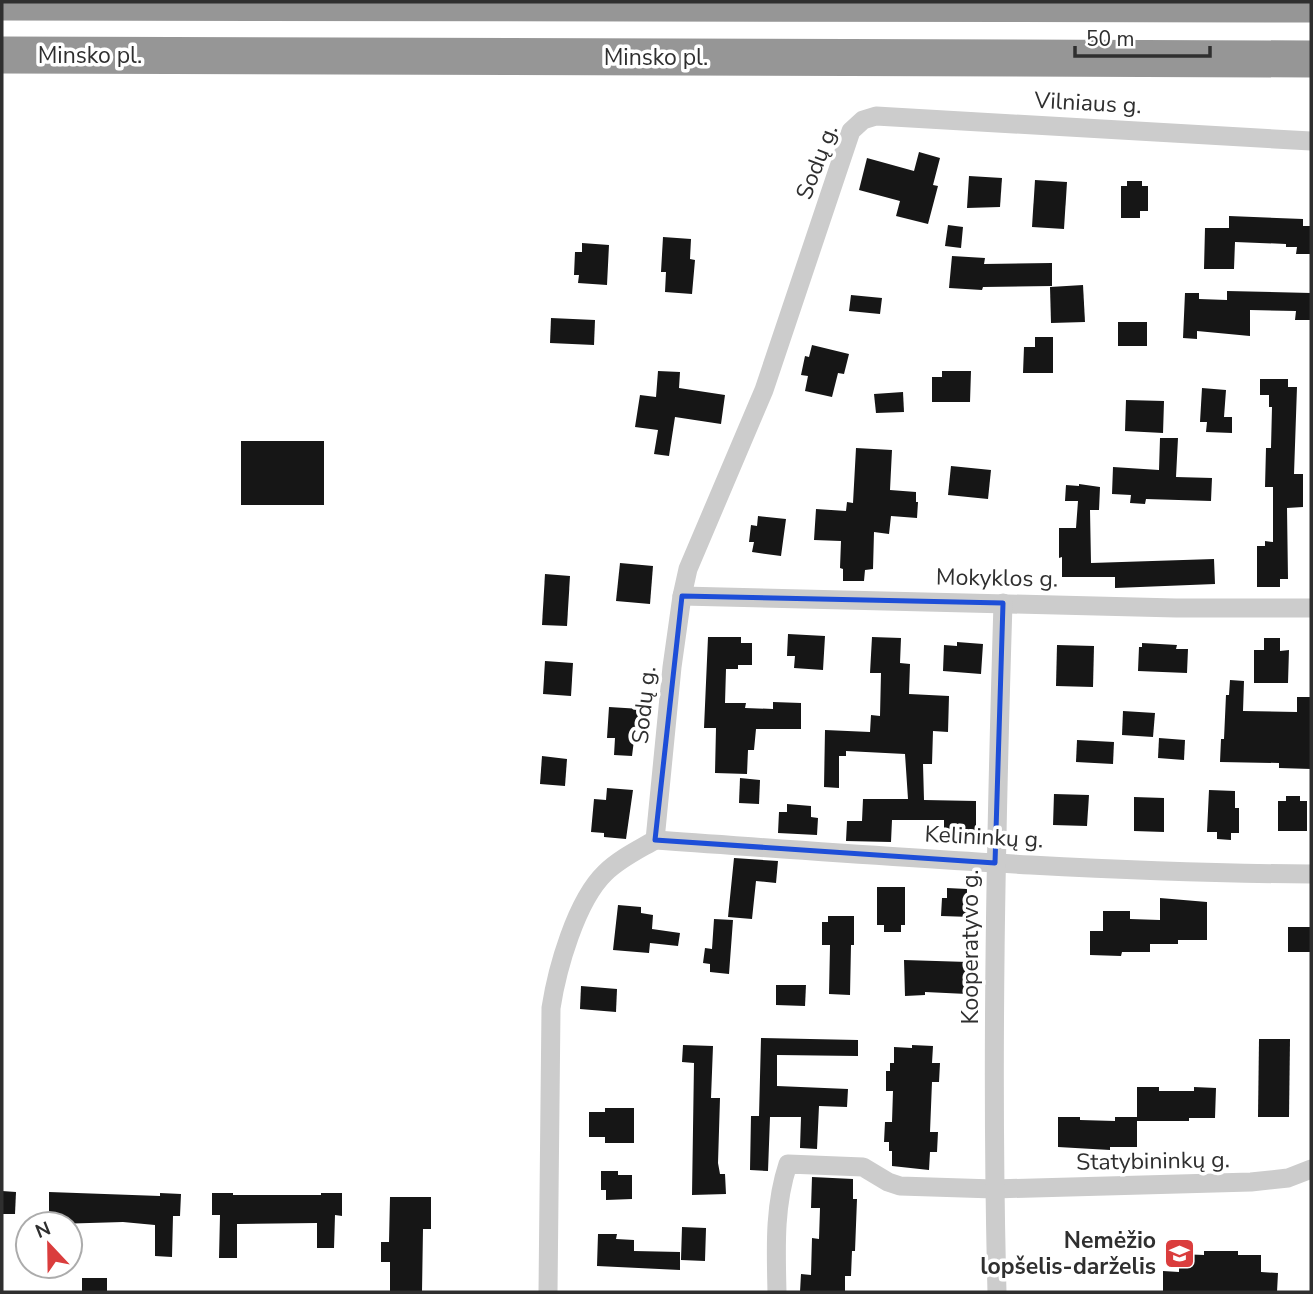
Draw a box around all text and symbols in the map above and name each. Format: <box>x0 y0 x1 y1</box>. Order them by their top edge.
scale bar <box>1075 14 1210 58</box>
text: 50 m <box>1086 25 1135 53</box>
street label: Minsko pl. <box>38 40 142 71</box>
street label: Minsko pl. <box>604 42 708 73</box>
street label: Vilniaus g. <box>1033 85 1142 121</box>
street label: Sodų g. <box>789 120 845 204</box>
street label: Mokyklos g. <box>936 561 1058 595</box>
street label: Sodų g. <box>625 665 663 745</box>
street label: Kelininkų g. <box>924 818 1044 856</box>
street label: Kooperatyvo g. <box>955 869 986 1025</box>
street label: Statybininkų g. <box>1076 1144 1230 1178</box>
north arrow <box>14 1210 84 1280</box>
text: N <box>32 1215 54 1245</box>
place label: Nemėžio lopšelis-darželis <box>980 1225 1156 1282</box>
school or university icon: Nemėžio lopšelis-darželis <box>1162 1236 1196 1270</box>

